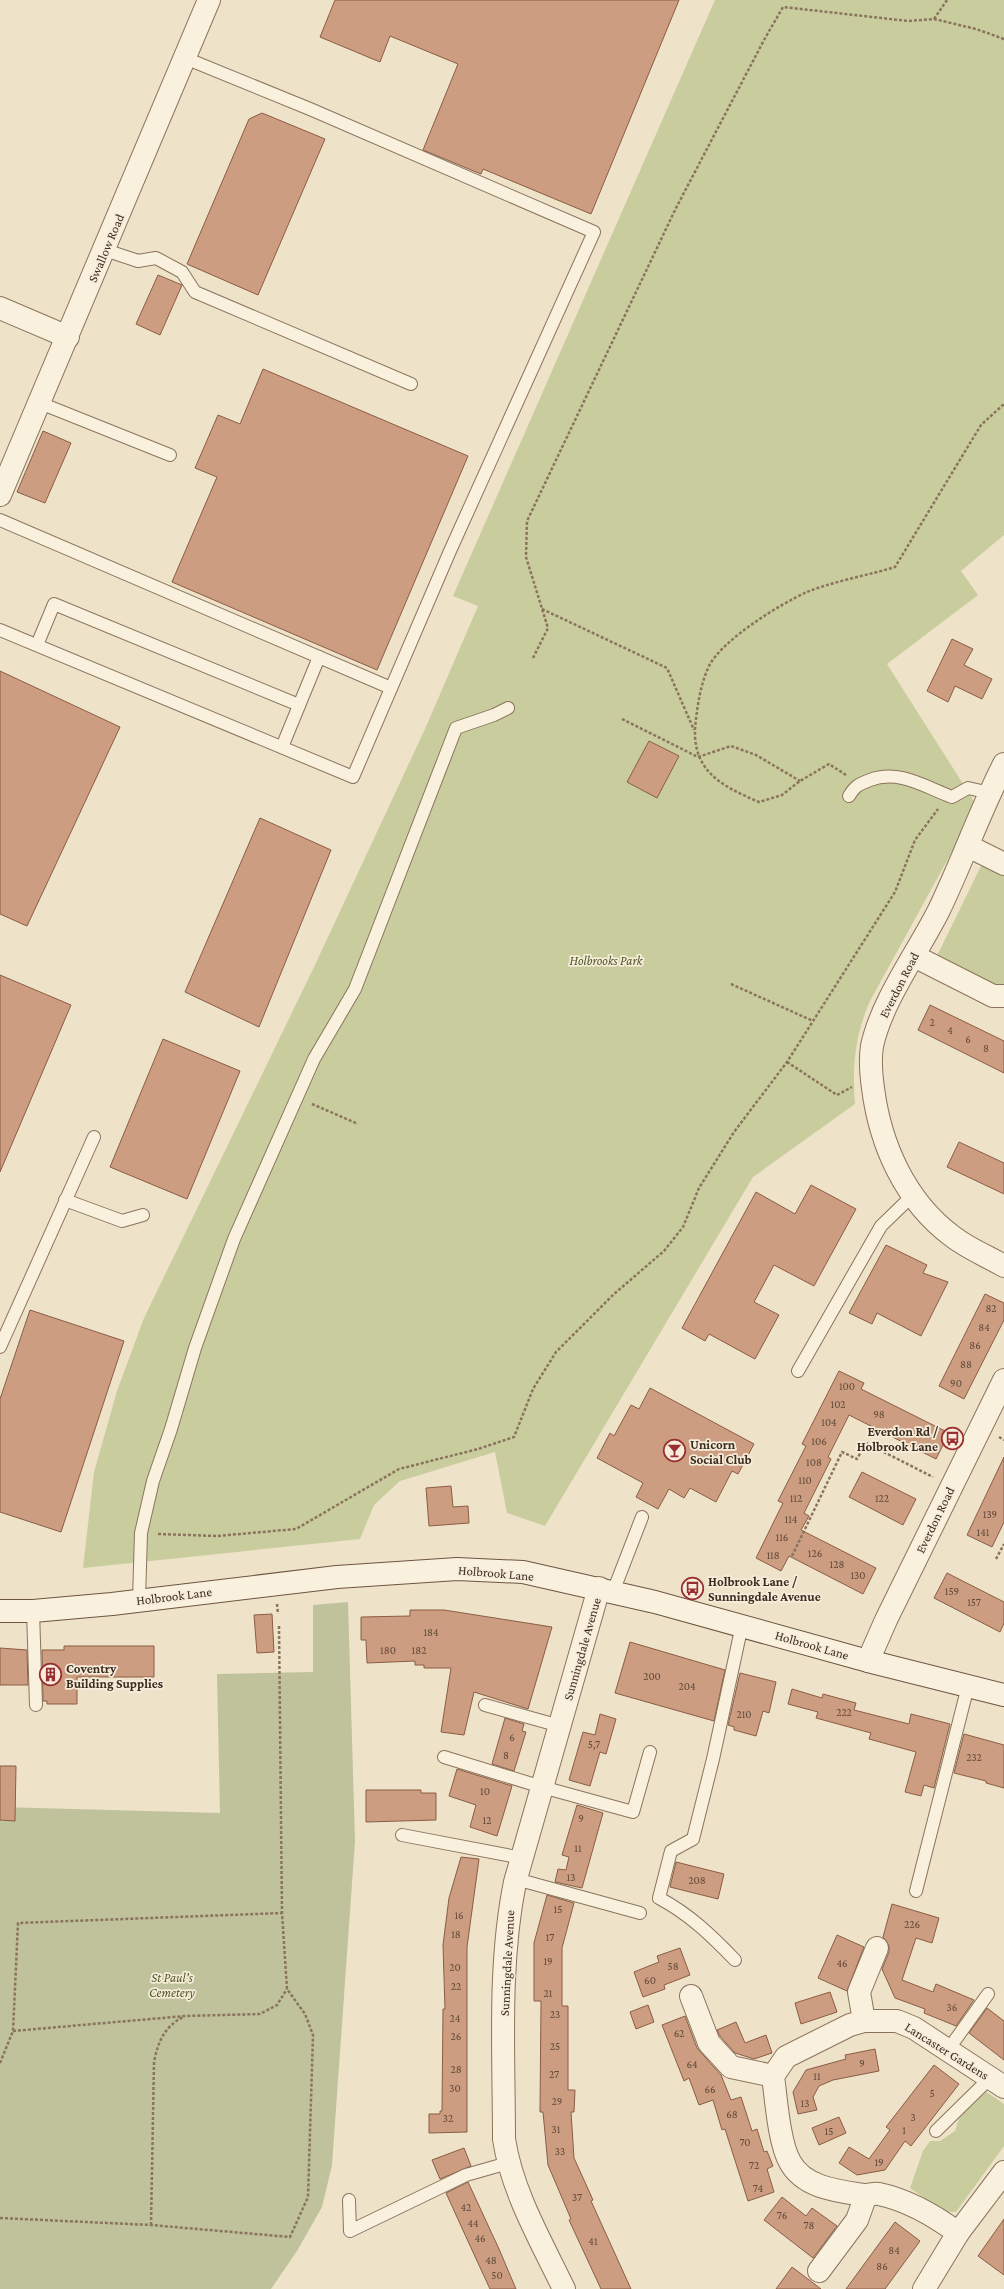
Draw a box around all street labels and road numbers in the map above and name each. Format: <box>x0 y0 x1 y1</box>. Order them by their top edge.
street label: Swallow Road <box>85 211 127 285</box>
street label: Everdon Road <box>876 949 922 1020</box>
street label: Everdon Road <box>913 1484 958 1556</box>
street label: Holbrook Lane <box>457 1562 535 1584</box>
street label: Holbrook Lane <box>135 1584 213 1608</box>
street label: Sunningdale Avenue <box>560 1596 604 1702</box>
street label: Holbrook Lane <box>773 1627 851 1663</box>
street label: Sunningdale Avenue <box>497 1909 517 2016</box>
street label: Lancaster Gardens <box>902 2019 992 2083</box>

